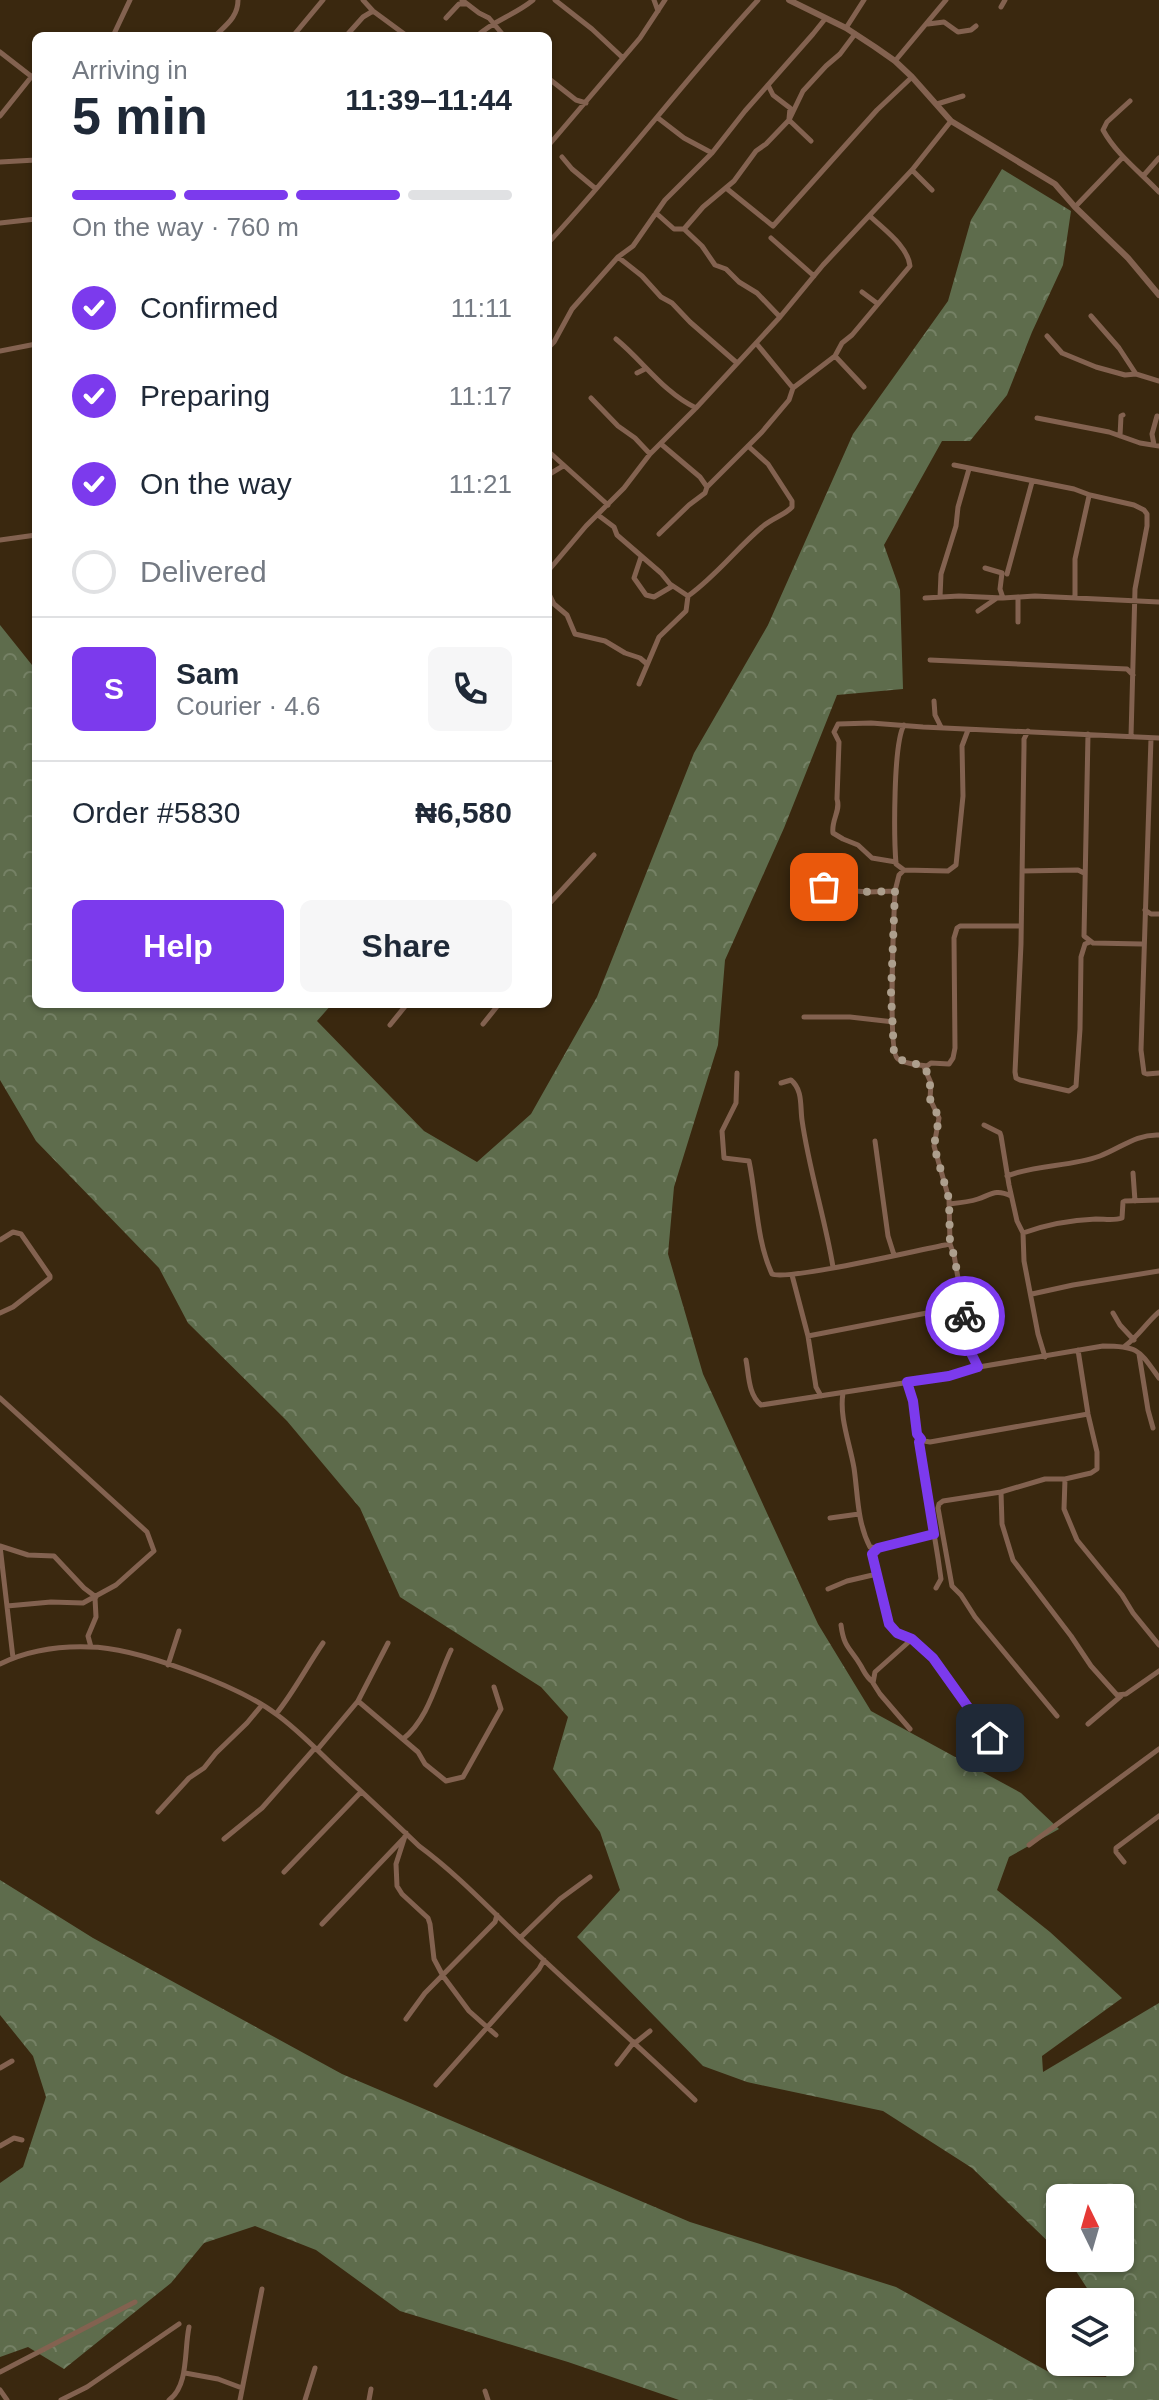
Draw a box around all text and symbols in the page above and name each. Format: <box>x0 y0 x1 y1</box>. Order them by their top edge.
text: Arriving in <box>72 55 188 85</box>
text: 11:39–11:44 <box>345 83 512 116</box>
text: 5 min <box>72 87 208 145</box>
text: On the way · 760 m <box>72 212 299 242</box>
icon: check <box>72 286 116 330</box>
text: Confirmed <box>140 291 278 324</box>
text: 11:11 <box>451 293 512 323</box>
icon: check <box>72 374 116 418</box>
text: Preparing <box>140 379 270 412</box>
text: 11:17 <box>449 381 512 411</box>
icon: check <box>72 462 116 506</box>
text: On the way <box>140 467 292 500</box>
text: 11:21 <box>449 469 512 499</box>
text: Delivered <box>140 555 267 588</box>
button: phone <box>428 647 512 731</box>
text: Sam <box>176 657 239 690</box>
text: S <box>104 672 124 705</box>
text: Courier · 4.6 <box>176 691 321 721</box>
text: Order #5830 <box>72 796 240 829</box>
text: ₦6,580 <box>415 796 512 829</box>
pin <box>790 853 858 921</box>
icon: bag <box>802 865 846 909</box>
button: Help <box>72 900 284 992</box>
button: Share <box>300 900 512 992</box>
courier <box>925 1276 1005 1356</box>
icon: bike <box>943 1294 987 1338</box>
pin <box>956 1704 1024 1772</box>
icon: home <box>968 1716 1012 1760</box>
north arrow <box>1046 2184 1134 2272</box>
map controls <box>1046 2184 1134 2376</box>
button: layers <box>1046 2288 1134 2376</box>

